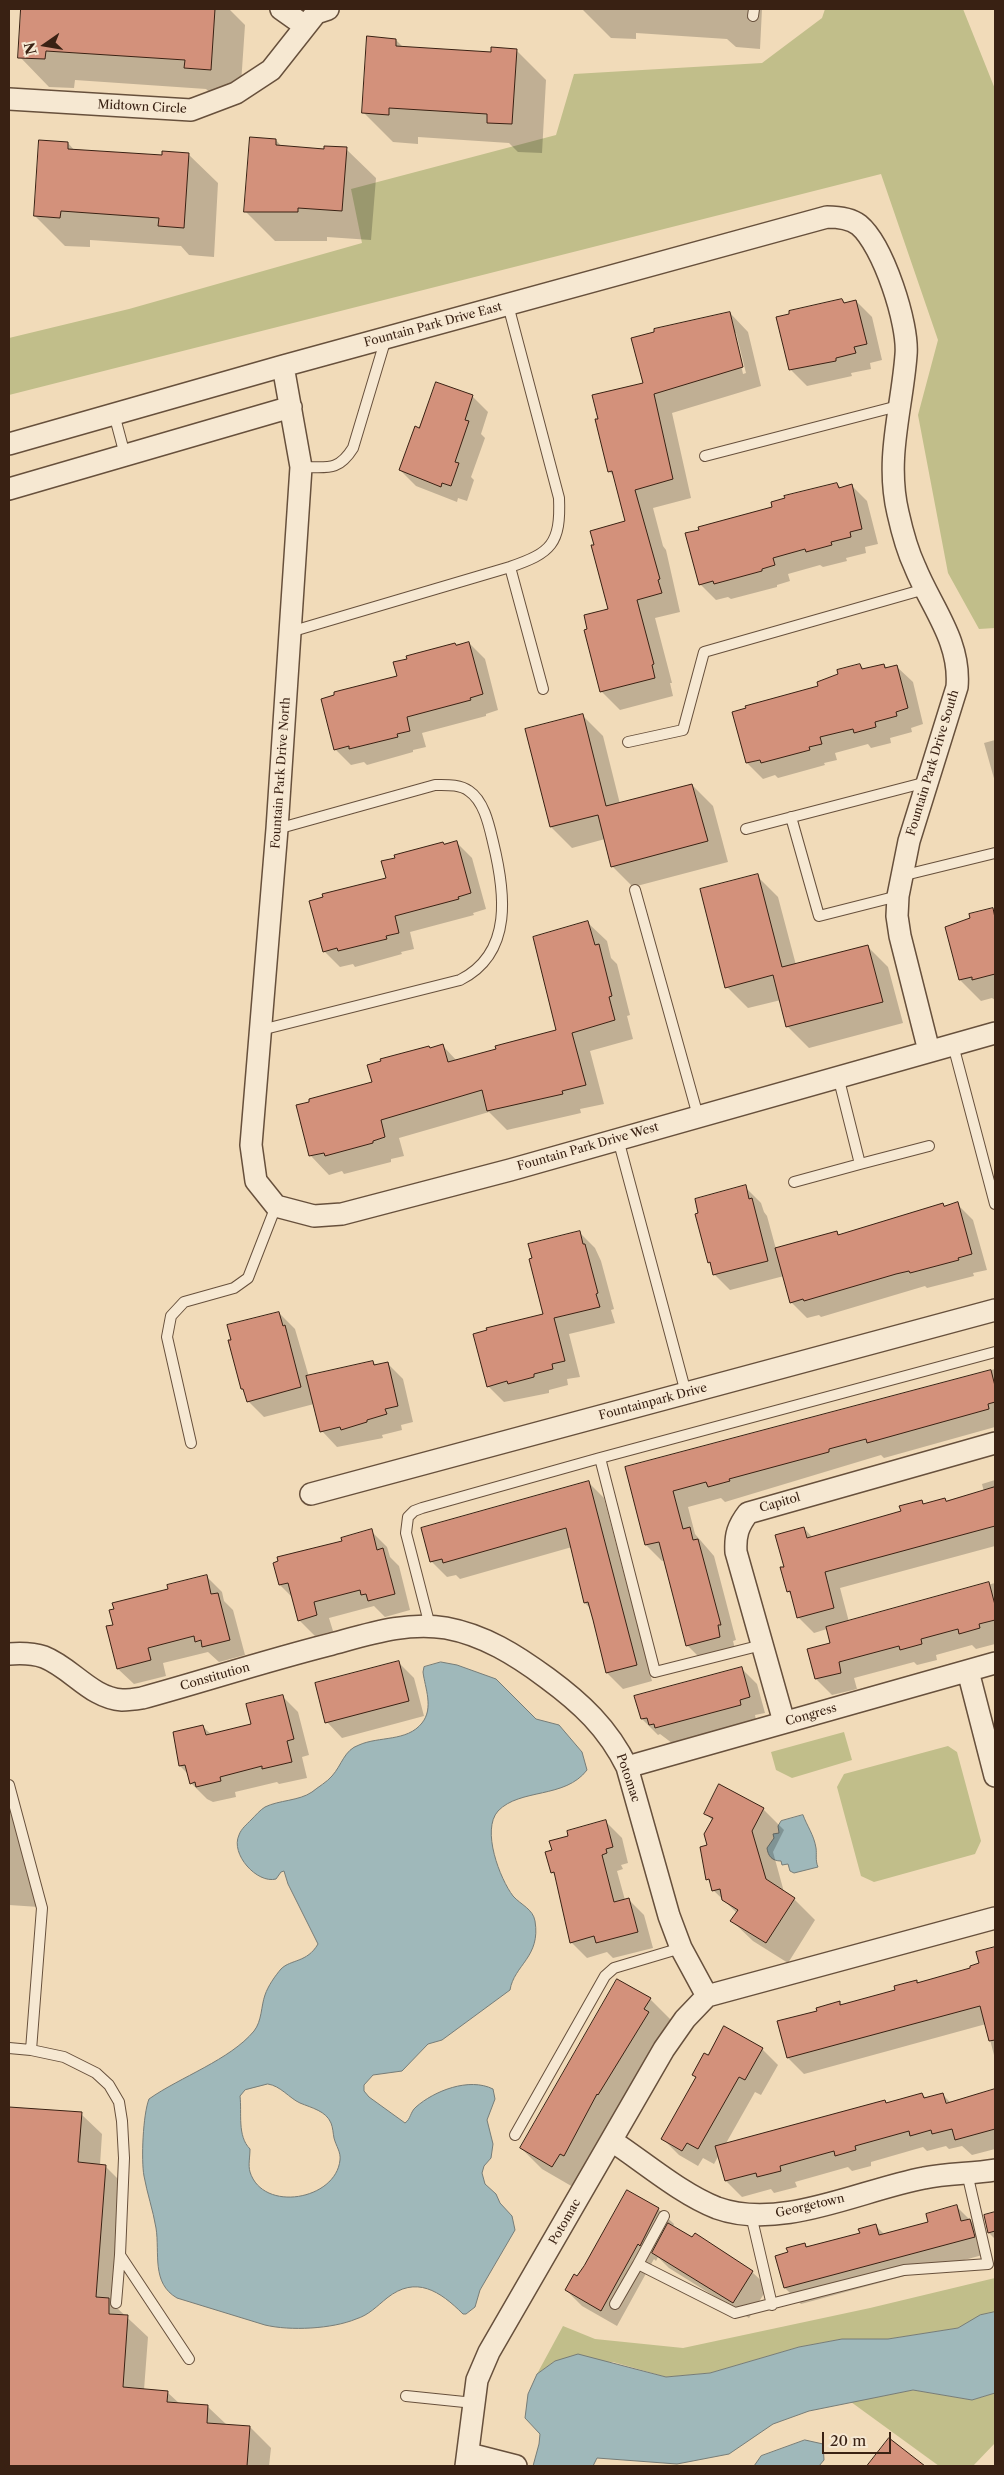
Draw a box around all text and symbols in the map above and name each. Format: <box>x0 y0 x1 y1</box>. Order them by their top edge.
north arrow <box>20 20 70 70</box>
text: N <box>20 40 41 56</box>
street label: Midtown Circle <box>97 97 187 117</box>
street label: Fountain Park Drive East <box>362 300 504 350</box>
street label: Fountain Park Drive South <box>904 688 962 838</box>
street label: Fountain Park Drive North <box>269 697 293 849</box>
street label: Fountain Park Drive West <box>516 1120 660 1174</box>
street label: Fountainpark Drive <box>597 1381 709 1423</box>
street label: Capitol <box>758 1490 802 1516</box>
street label: Constitution <box>179 1660 251 1694</box>
street label: Congress <box>784 1701 838 1729</box>
street label: Potomac <box>613 1752 643 1804</box>
street label: Georgetown <box>774 2191 846 2221</box>
street label: Potomac <box>546 2197 584 2247</box>
scale bar <box>824 2422 893 2454</box>
text: 20 m <box>830 2431 866 2450</box>

